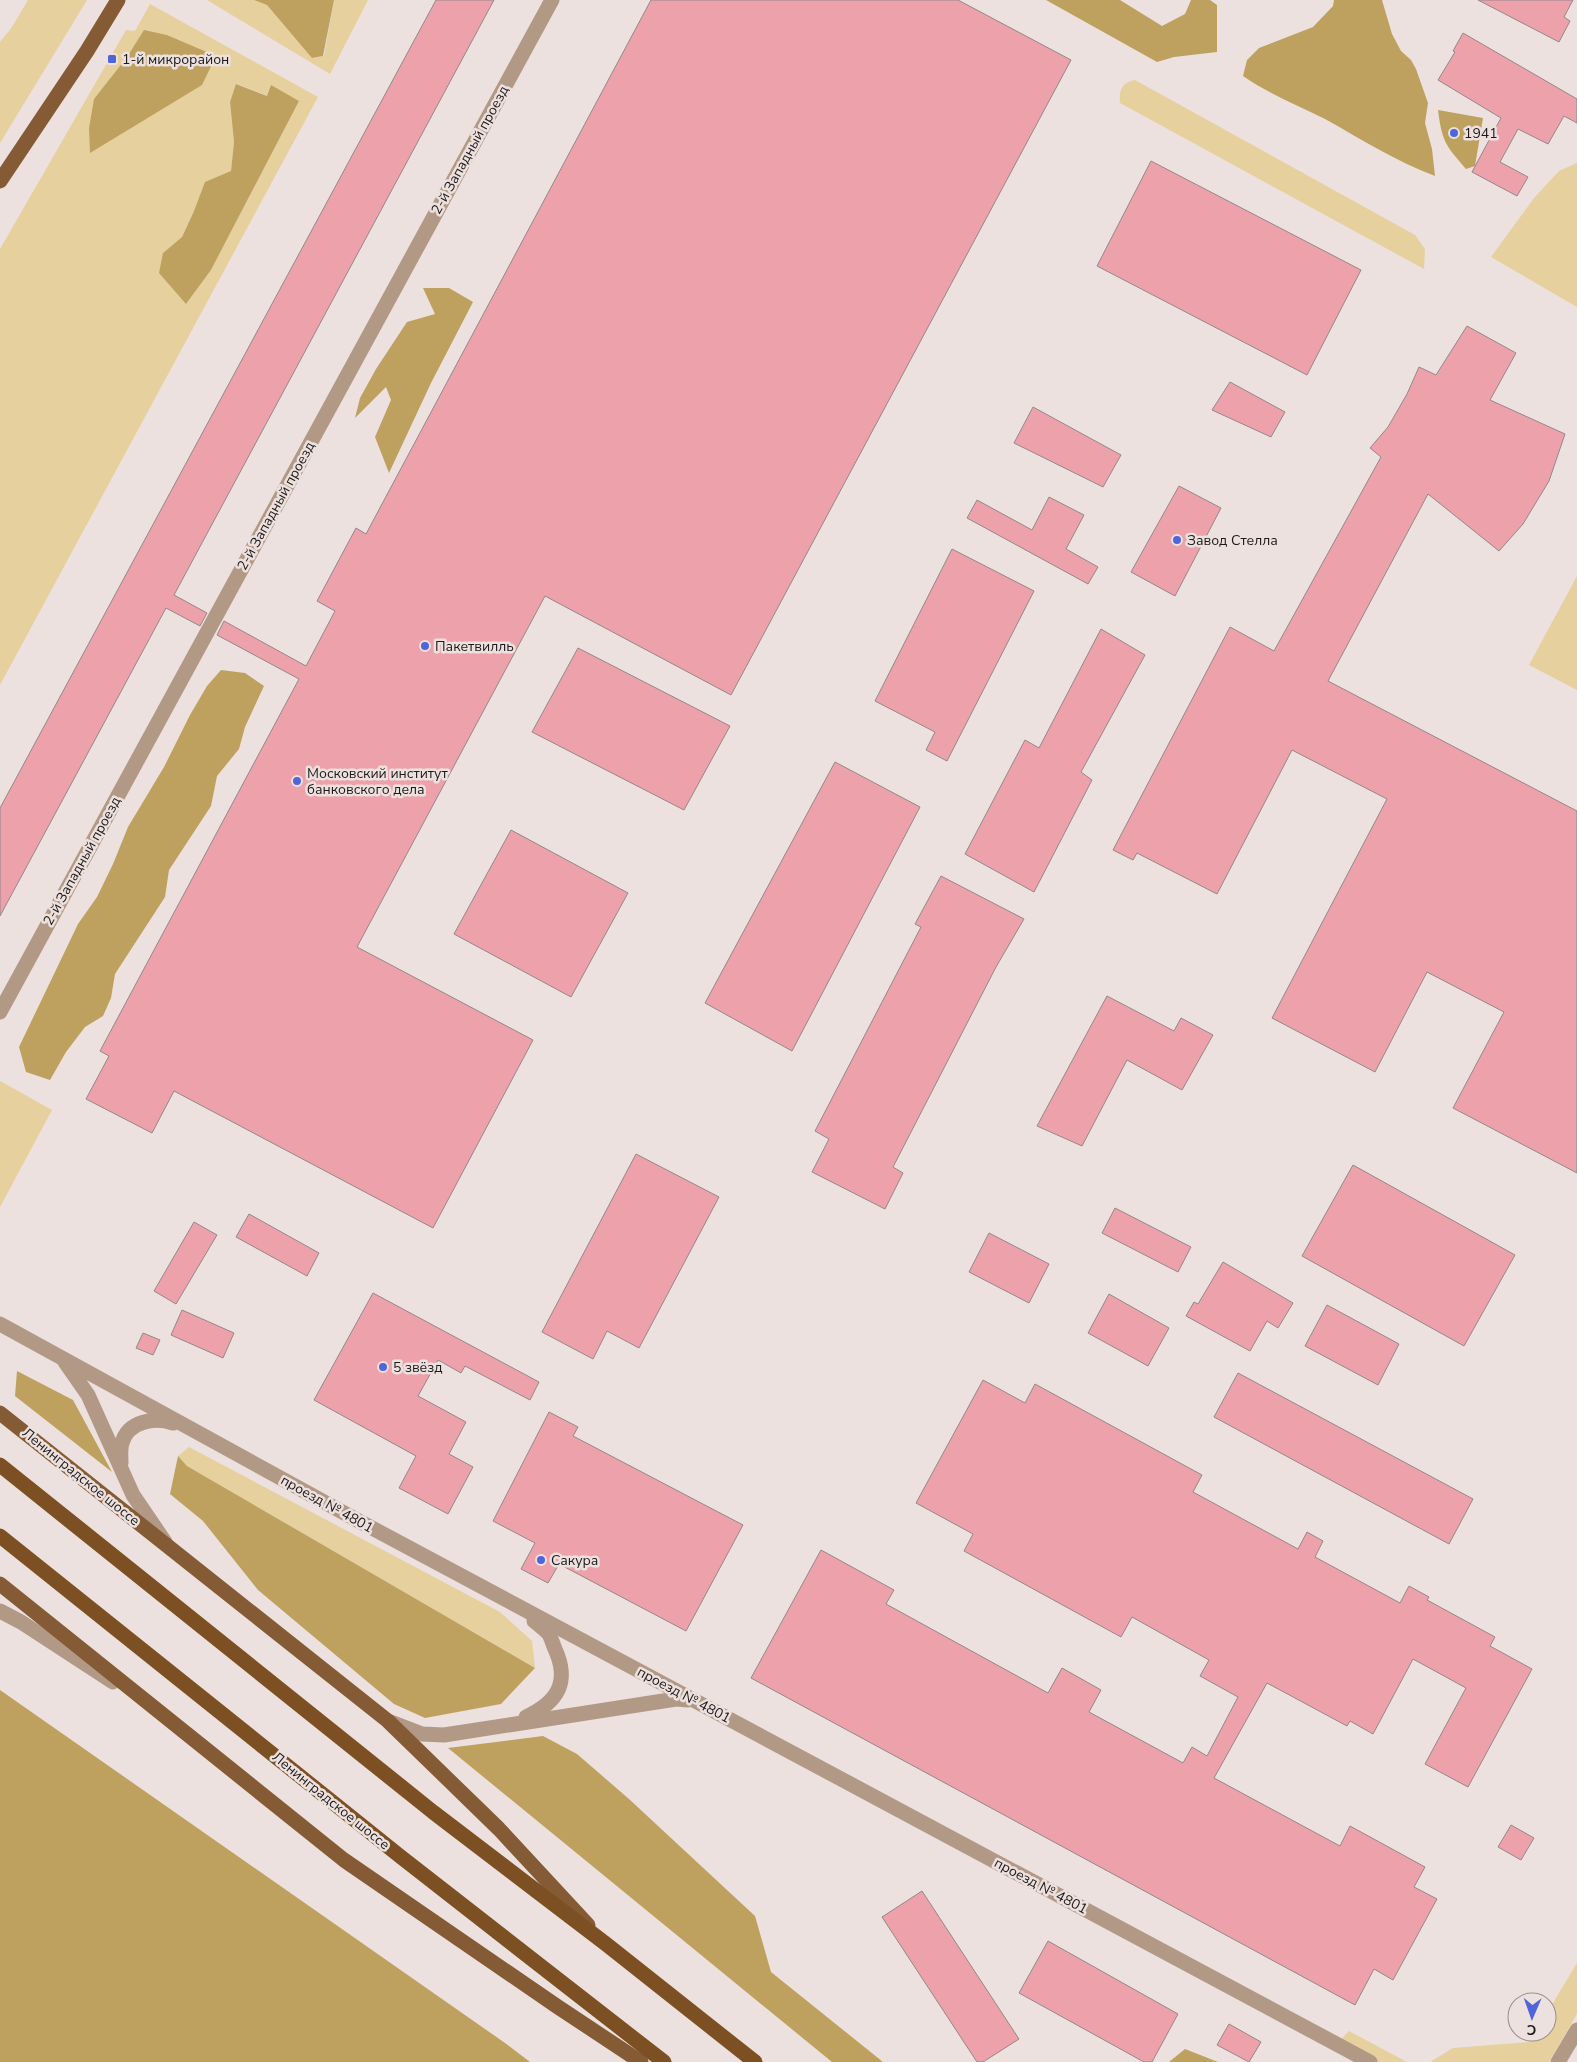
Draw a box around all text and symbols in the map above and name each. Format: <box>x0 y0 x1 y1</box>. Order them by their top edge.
place label: 1-й микрорайон <box>122 50 229 69</box>
marker: 1-й микрорайон <box>106 53 118 65</box>
street label: 2-й Западный проезд <box>427 82 513 218</box>
place label: 1941 <box>1464 124 1498 143</box>
marker: 1941 <box>1448 127 1460 139</box>
street label: 2-й Западный проезд <box>233 438 319 574</box>
place label: Завод Стелла <box>1187 531 1278 550</box>
marker: Завод Стелла <box>1171 534 1183 546</box>
place label: Пакетвилль <box>435 637 514 656</box>
marker: Пакетвилль <box>419 640 431 652</box>
place label: Московский институт банковского дела <box>307 764 448 799</box>
marker: Московский институт банковского дела <box>291 775 303 787</box>
street label: 2-й Западный проезд <box>39 793 125 929</box>
place label: 5 звёзд <box>393 1358 443 1377</box>
marker: 5 звёзд <box>377 1361 389 1373</box>
street label: Ленинградское шоссе <box>18 1424 144 1530</box>
street label: проезд № 4801 <box>277 1471 377 1537</box>
place label: Сакура <box>551 1551 598 1570</box>
marker: Сакура <box>535 1554 547 1566</box>
street label: проезд № 4801 <box>634 1662 734 1728</box>
street label: Ленинградское шоссе <box>268 1748 394 1854</box>
street label: проезд № 4801 <box>991 1853 1091 1919</box>
north arrow <box>1507 1992 1557 2042</box>
text: С <box>1526 2020 1537 2039</box>

